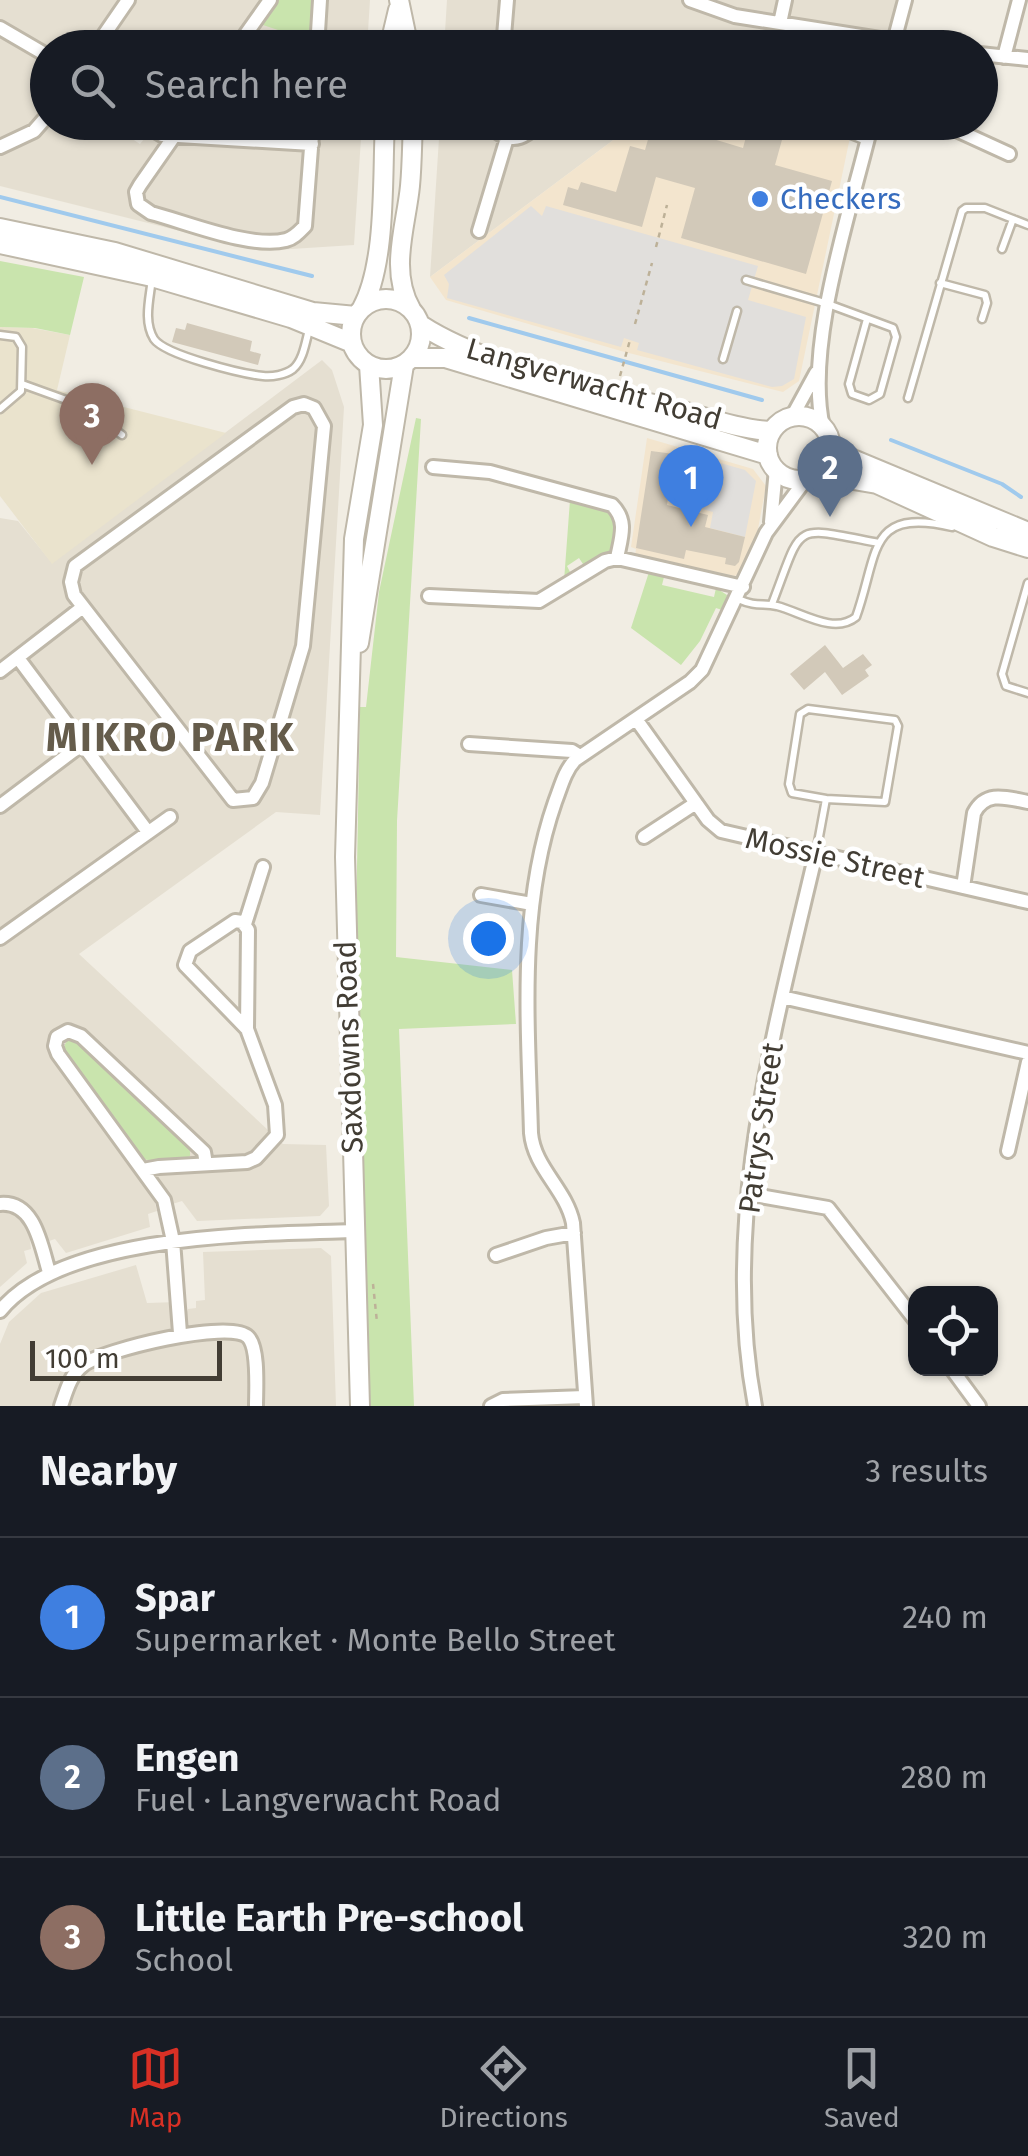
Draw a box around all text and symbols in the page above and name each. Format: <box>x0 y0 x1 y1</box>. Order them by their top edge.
search box <box>30 30 998 140</box>
icon: search <box>65 58 120 113</box>
text: Search here <box>145 62 348 108</box>
place label: Checkers <box>780 181 901 217</box>
marker: Checkers <box>749 188 771 210</box>
street label: Langverwacht Road <box>462 330 726 438</box>
pin: 3 <box>59 382 124 465</box>
pin: 2 <box>798 434 862 517</box>
pin: 1 <box>658 444 724 527</box>
district label: MIKRO PARK <box>46 714 296 762</box>
street label: Mossie Street <box>742 820 928 896</box>
your location <box>463 913 514 964</box>
street label: Saxdowns Road <box>327 940 371 1154</box>
street label: Patrys Street <box>731 1040 791 1216</box>
map controls <box>908 1286 998 1376</box>
button: locate <box>908 1286 998 1376</box>
scale bar <box>30 1336 222 1380</box>
text: 100 m <box>45 1342 120 1375</box>
text: Nearby <box>40 1446 177 1496</box>
text: 3 results <box>865 1452 988 1490</box>
text: Spar <box>135 1575 215 1621</box>
text: 1 <box>65 1598 80 1636</box>
text: 240 m <box>902 1598 988 1636</box>
text: Supermarket · Monte Bello Street <box>135 1621 616 1659</box>
text: Engen <box>135 1735 240 1781</box>
text: 2 <box>64 1758 81 1796</box>
text: 280 m <box>901 1758 988 1796</box>
text: Fuel · Langverwacht Road <box>135 1781 501 1819</box>
text: Little Earth Pre-school <box>135 1895 523 1941</box>
text: 3 <box>64 1918 81 1956</box>
text: 320 m <box>903 1918 988 1956</box>
text: School <box>135 1941 233 1979</box>
tab: Map <box>128 2041 183 2134</box>
tab: Directions <box>439 2041 568 2134</box>
tab: Saved <box>824 2041 900 2134</box>

